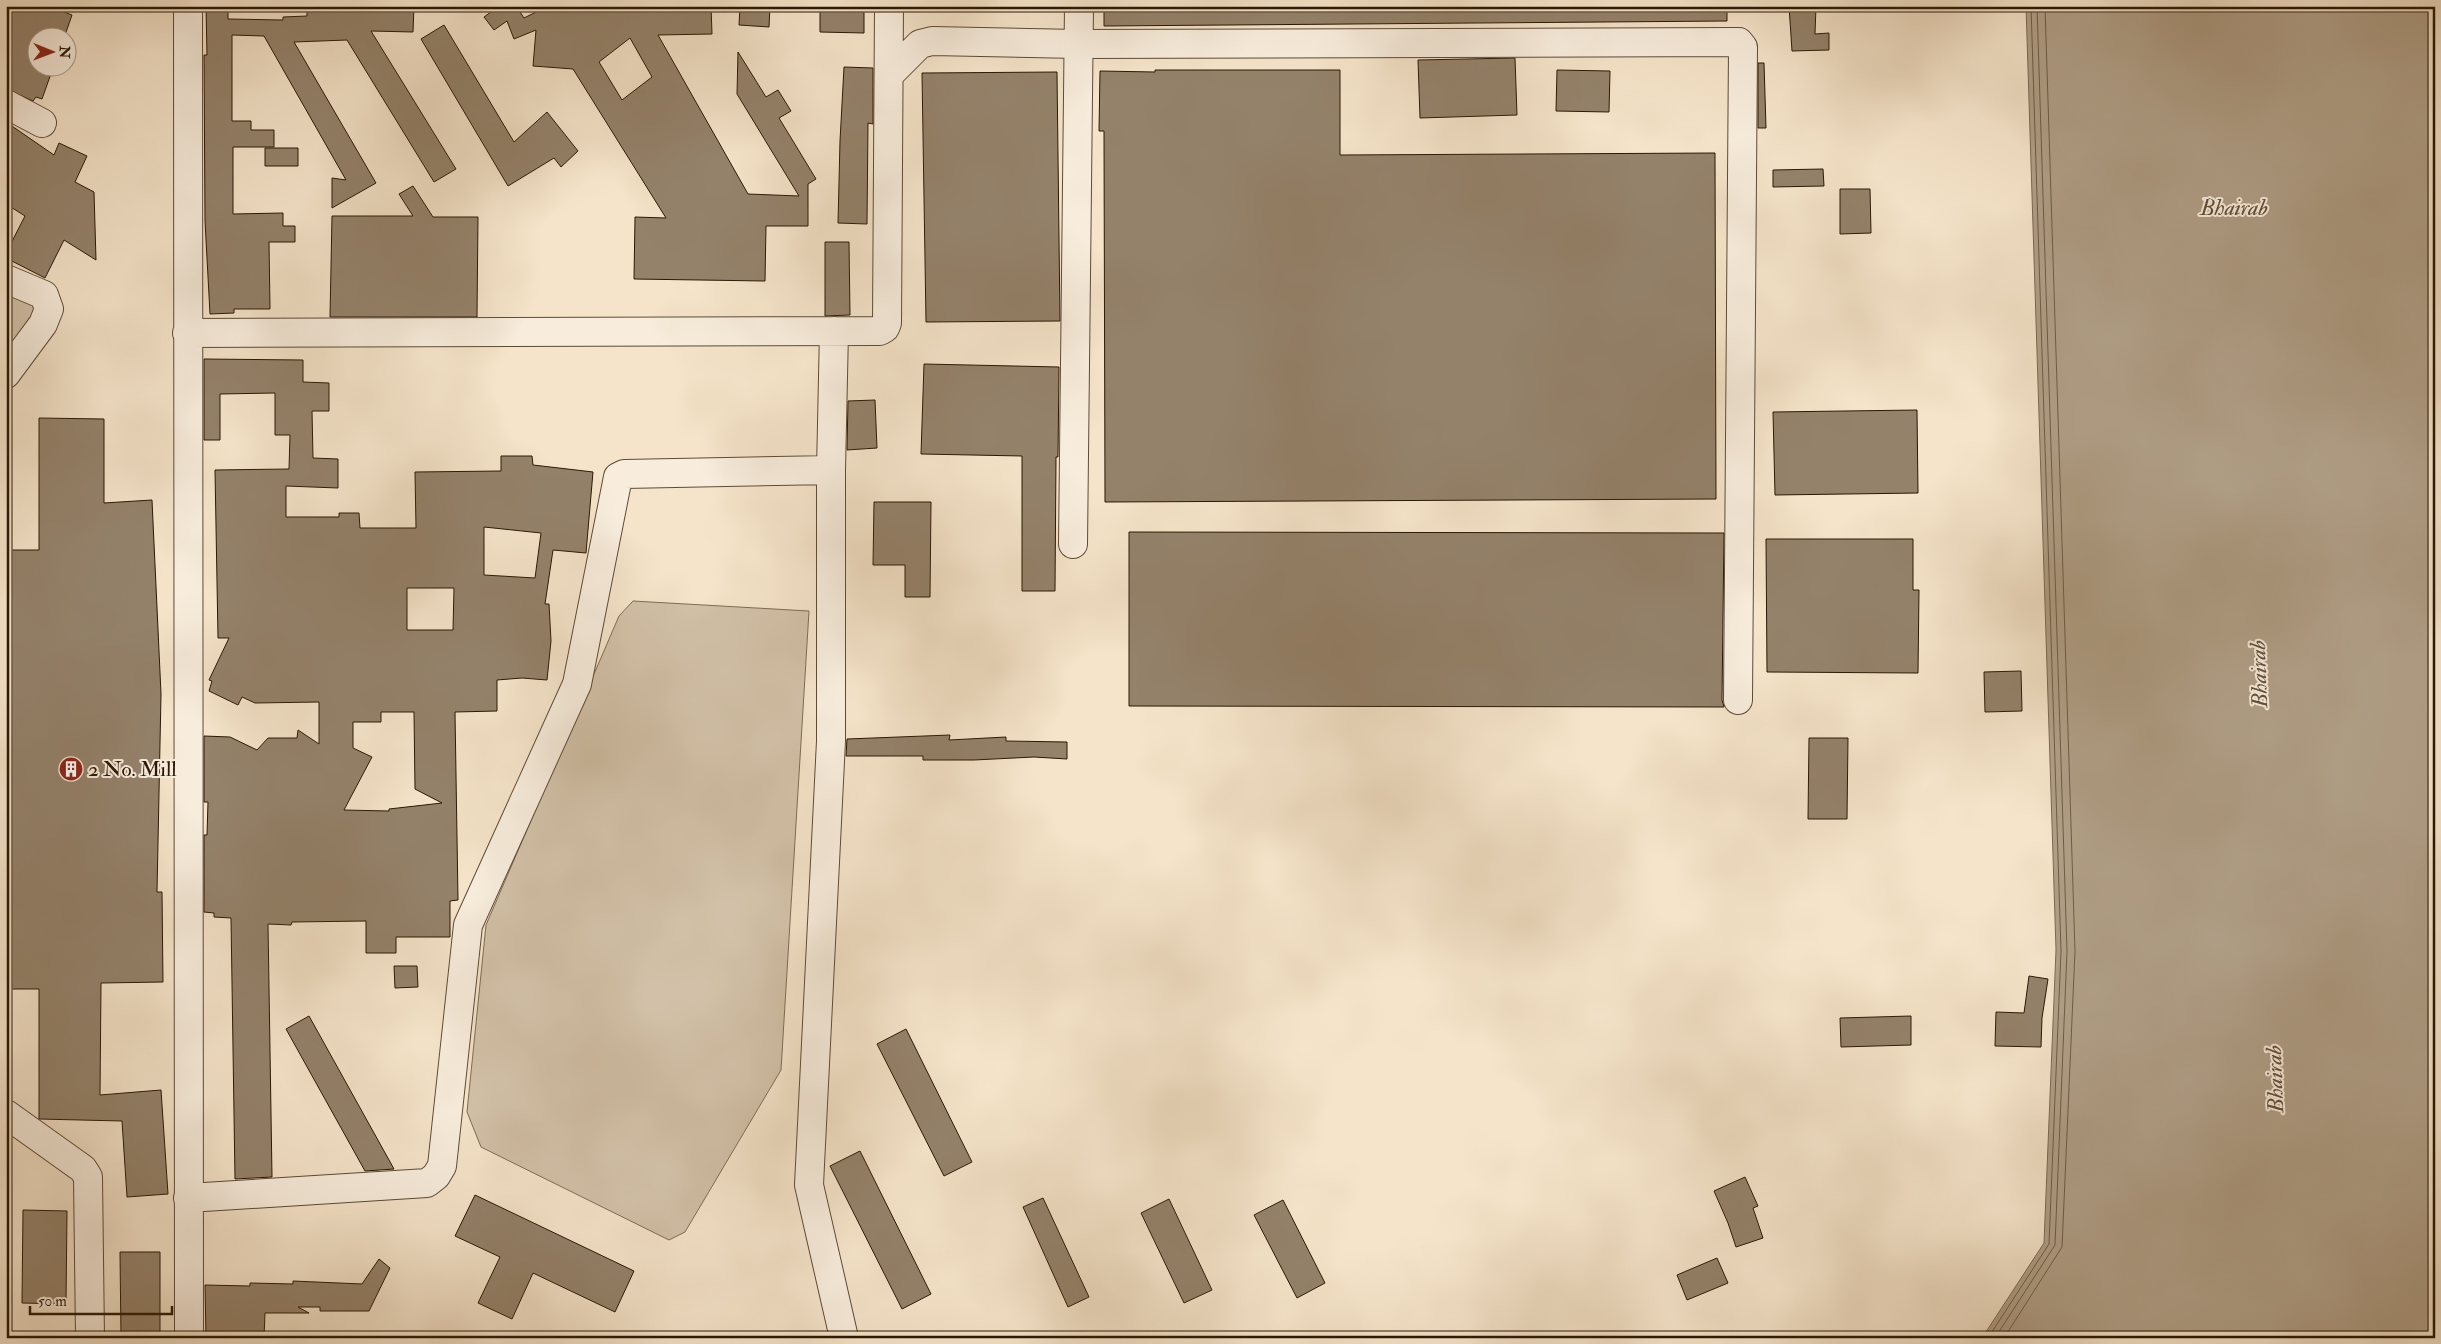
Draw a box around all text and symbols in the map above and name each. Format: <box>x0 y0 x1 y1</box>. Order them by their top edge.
north arrow <box>28 28 78 78</box>
text: N <box>56 45 73 59</box>
water label: Bhairab <box>2199 194 2268 222</box>
water label: Bhairab <box>2244 640 2274 709</box>
building icon: 2 No. Mill <box>58 756 84 782</box>
place label: 2 No. Mill <box>88 756 177 783</box>
water label: Bhairab <box>2260 1045 2290 1114</box>
scale bar <box>30 1284 172 1316</box>
text: 50 m <box>38 1292 67 1311</box>

